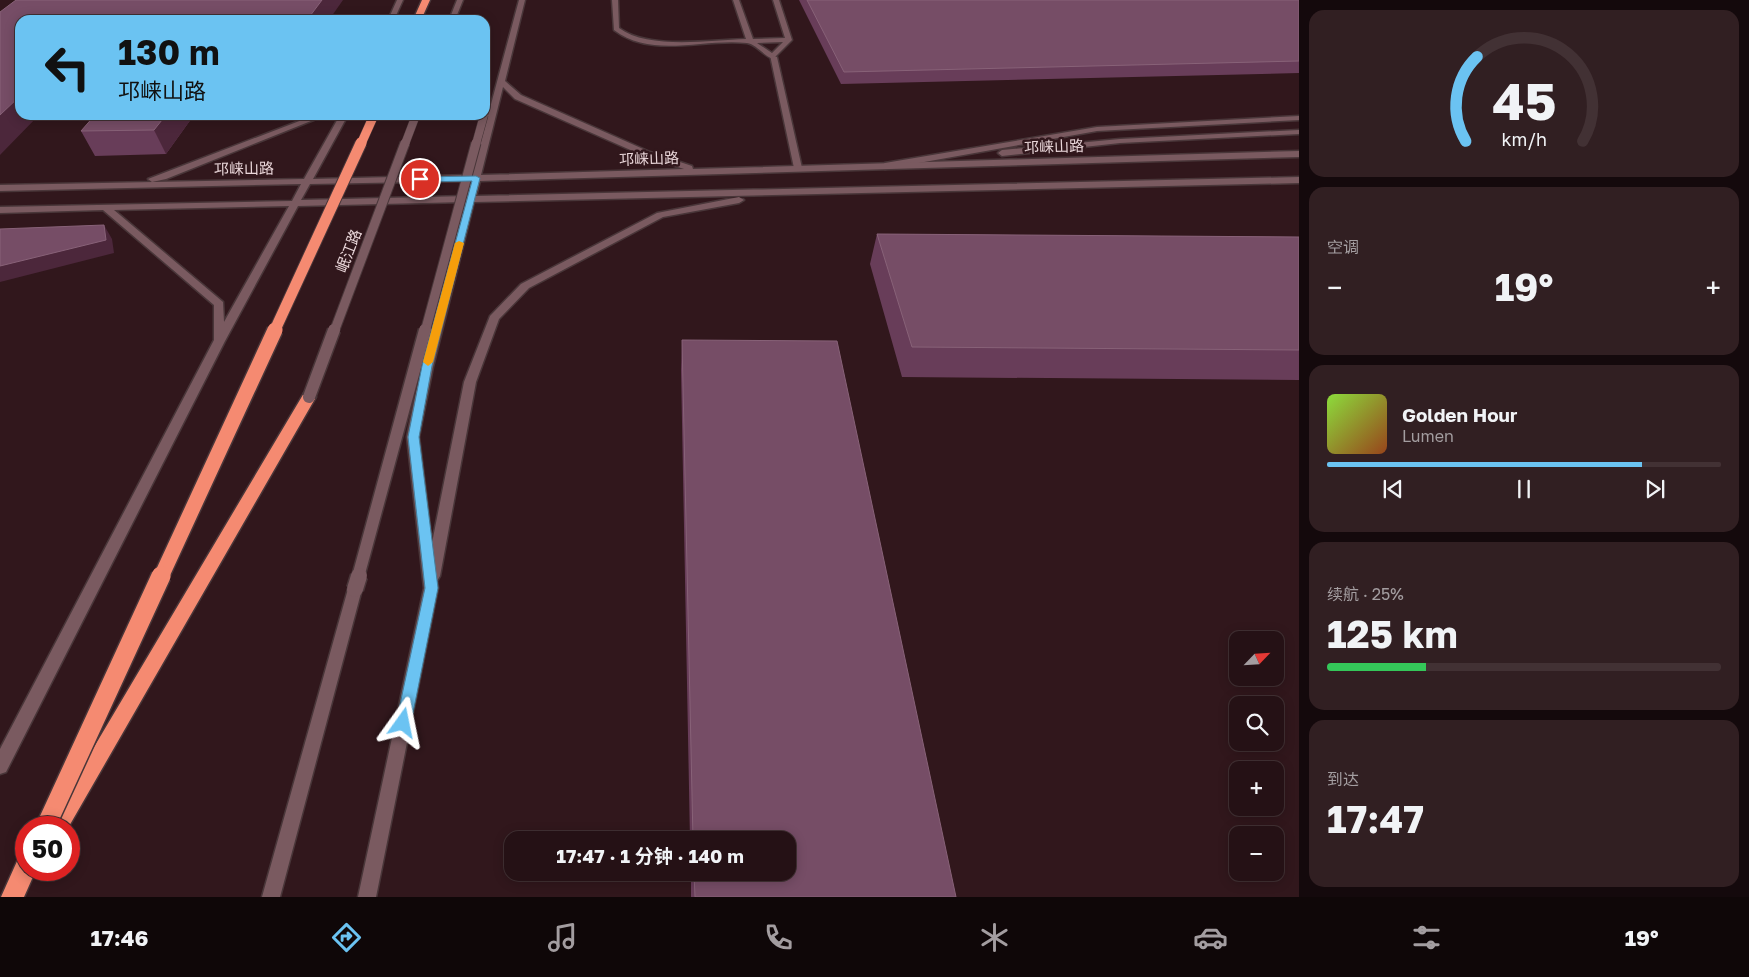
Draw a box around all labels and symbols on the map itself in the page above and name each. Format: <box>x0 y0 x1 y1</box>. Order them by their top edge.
street label: 邛崃山路 <box>1024 136 1084 156</box>
street label: 邛崃山路 <box>619 148 679 168</box>
street label: 邛崃山路 <box>214 158 274 178</box>
pin <box>399 158 441 200</box>
street label: 岷江路 <box>332 226 365 275</box>
north arrow <box>1229 631 1284 686</box>
position arrow <box>376 696 428 748</box>
speed limit sign: 50 <box>15 816 80 881</box>

